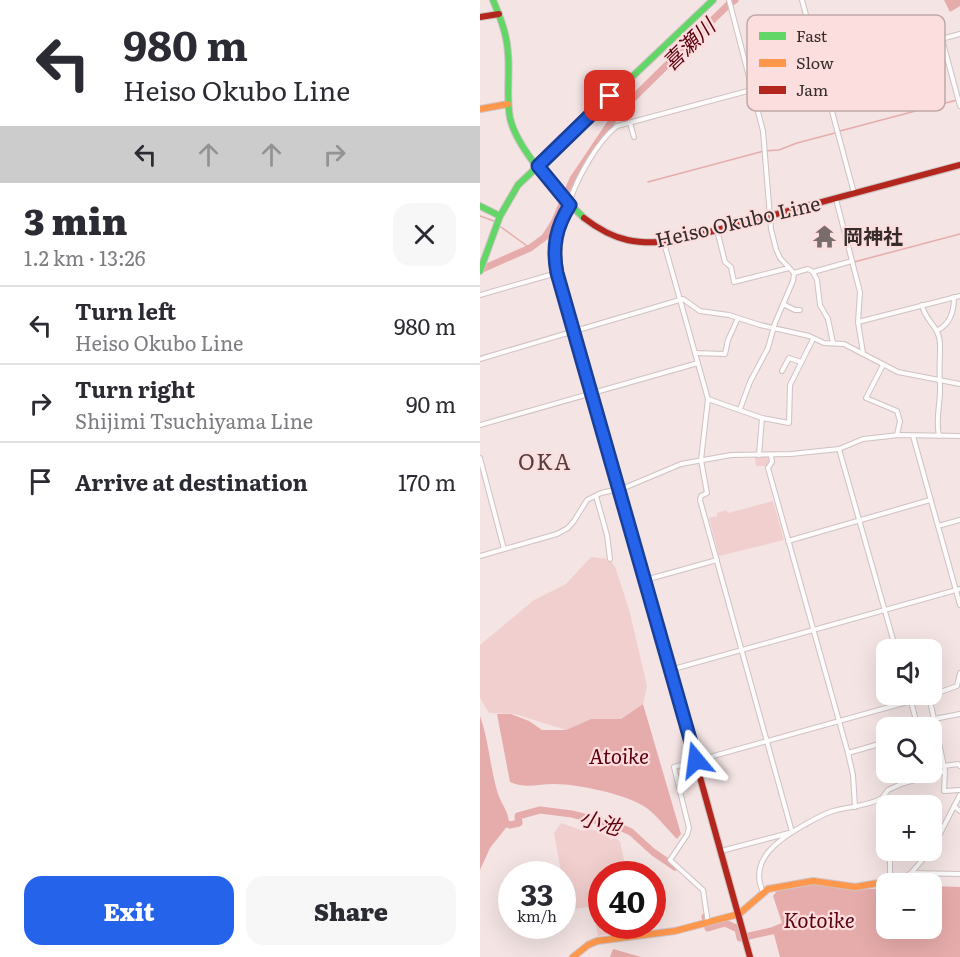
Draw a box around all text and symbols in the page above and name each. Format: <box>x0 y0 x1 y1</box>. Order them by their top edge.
water label: 喜瀬川 <box>654 9 722 76</box>
text: 980 m <box>123 12 248 74</box>
legend <box>747 15 945 111</box>
text: Fast <box>796 23 828 47</box>
icon: left <box>24 24 102 102</box>
text: Slow <box>796 50 834 74</box>
text: Heiso Okubo Line <box>123 69 350 109</box>
pin <box>584 70 635 121</box>
text: Jam <box>796 77 829 101</box>
icon: arrive <box>593 79 626 112</box>
icon: left <box>129 138 162 171</box>
icon: ahead <box>192 138 225 171</box>
icon: ahead <box>255 138 288 171</box>
icon: right <box>318 138 351 171</box>
street label: Heiso Okubo Line <box>652 186 823 254</box>
text: 3 min <box>24 193 128 246</box>
button: close <box>393 203 456 266</box>
place label: 岡神社 <box>843 220 903 250</box>
temple icon: 岡神社 <box>812 224 838 250</box>
text: 1.2 km · 13:26 <box>24 242 145 272</box>
text: Turn left <box>75 294 176 327</box>
icon: left <box>24 309 57 342</box>
text: 980 m <box>394 309 456 342</box>
text: Heiso Okubo Line <box>75 327 243 357</box>
text: Turn right <box>75 372 195 405</box>
icon: right <box>24 387 57 420</box>
text: 90 m <box>406 387 456 420</box>
text: Shijimi Tsuchiyama Line <box>75 405 313 435</box>
district label: OKA <box>518 444 572 477</box>
icon: arrive <box>24 465 57 498</box>
text: Arrive at destination <box>75 465 308 498</box>
text: 170 m <box>398 465 456 498</box>
map controls <box>876 639 942 939</box>
button: sound <box>876 639 942 705</box>
button: search <box>876 717 942 783</box>
position arrow <box>664 728 728 792</box>
water label: Atoike <box>589 739 649 770</box>
button: + <box>876 795 942 861</box>
water label: 小池 <box>576 800 627 842</box>
speed limit sign: 40 <box>588 861 666 939</box>
text: 33 <box>521 871 553 915</box>
button: − <box>876 873 942 939</box>
button: Exit <box>24 876 234 945</box>
button: Share <box>246 876 456 945</box>
water label: Kotoike <box>783 903 855 934</box>
text: km/h <box>517 904 557 927</box>

